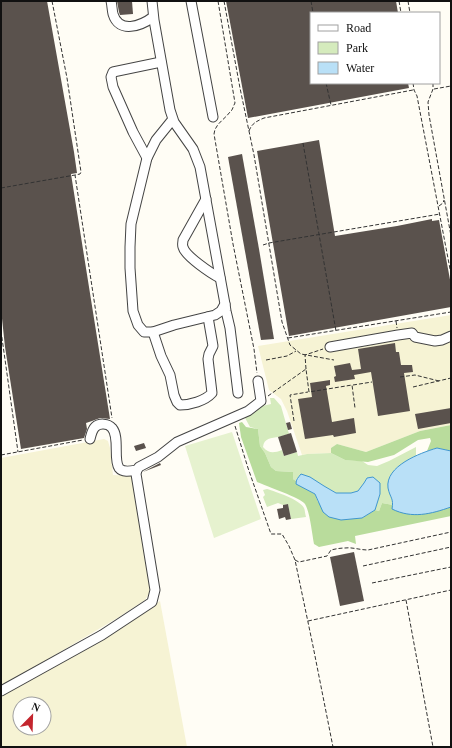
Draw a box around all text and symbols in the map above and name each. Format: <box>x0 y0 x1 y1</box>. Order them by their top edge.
legend <box>310 12 440 84</box>
text: Road <box>346 21 371 35</box>
text: Park <box>346 41 368 55</box>
text: Water <box>346 61 374 75</box>
north arrow <box>12 696 52 736</box>
text: N <box>30 700 42 714</box>

